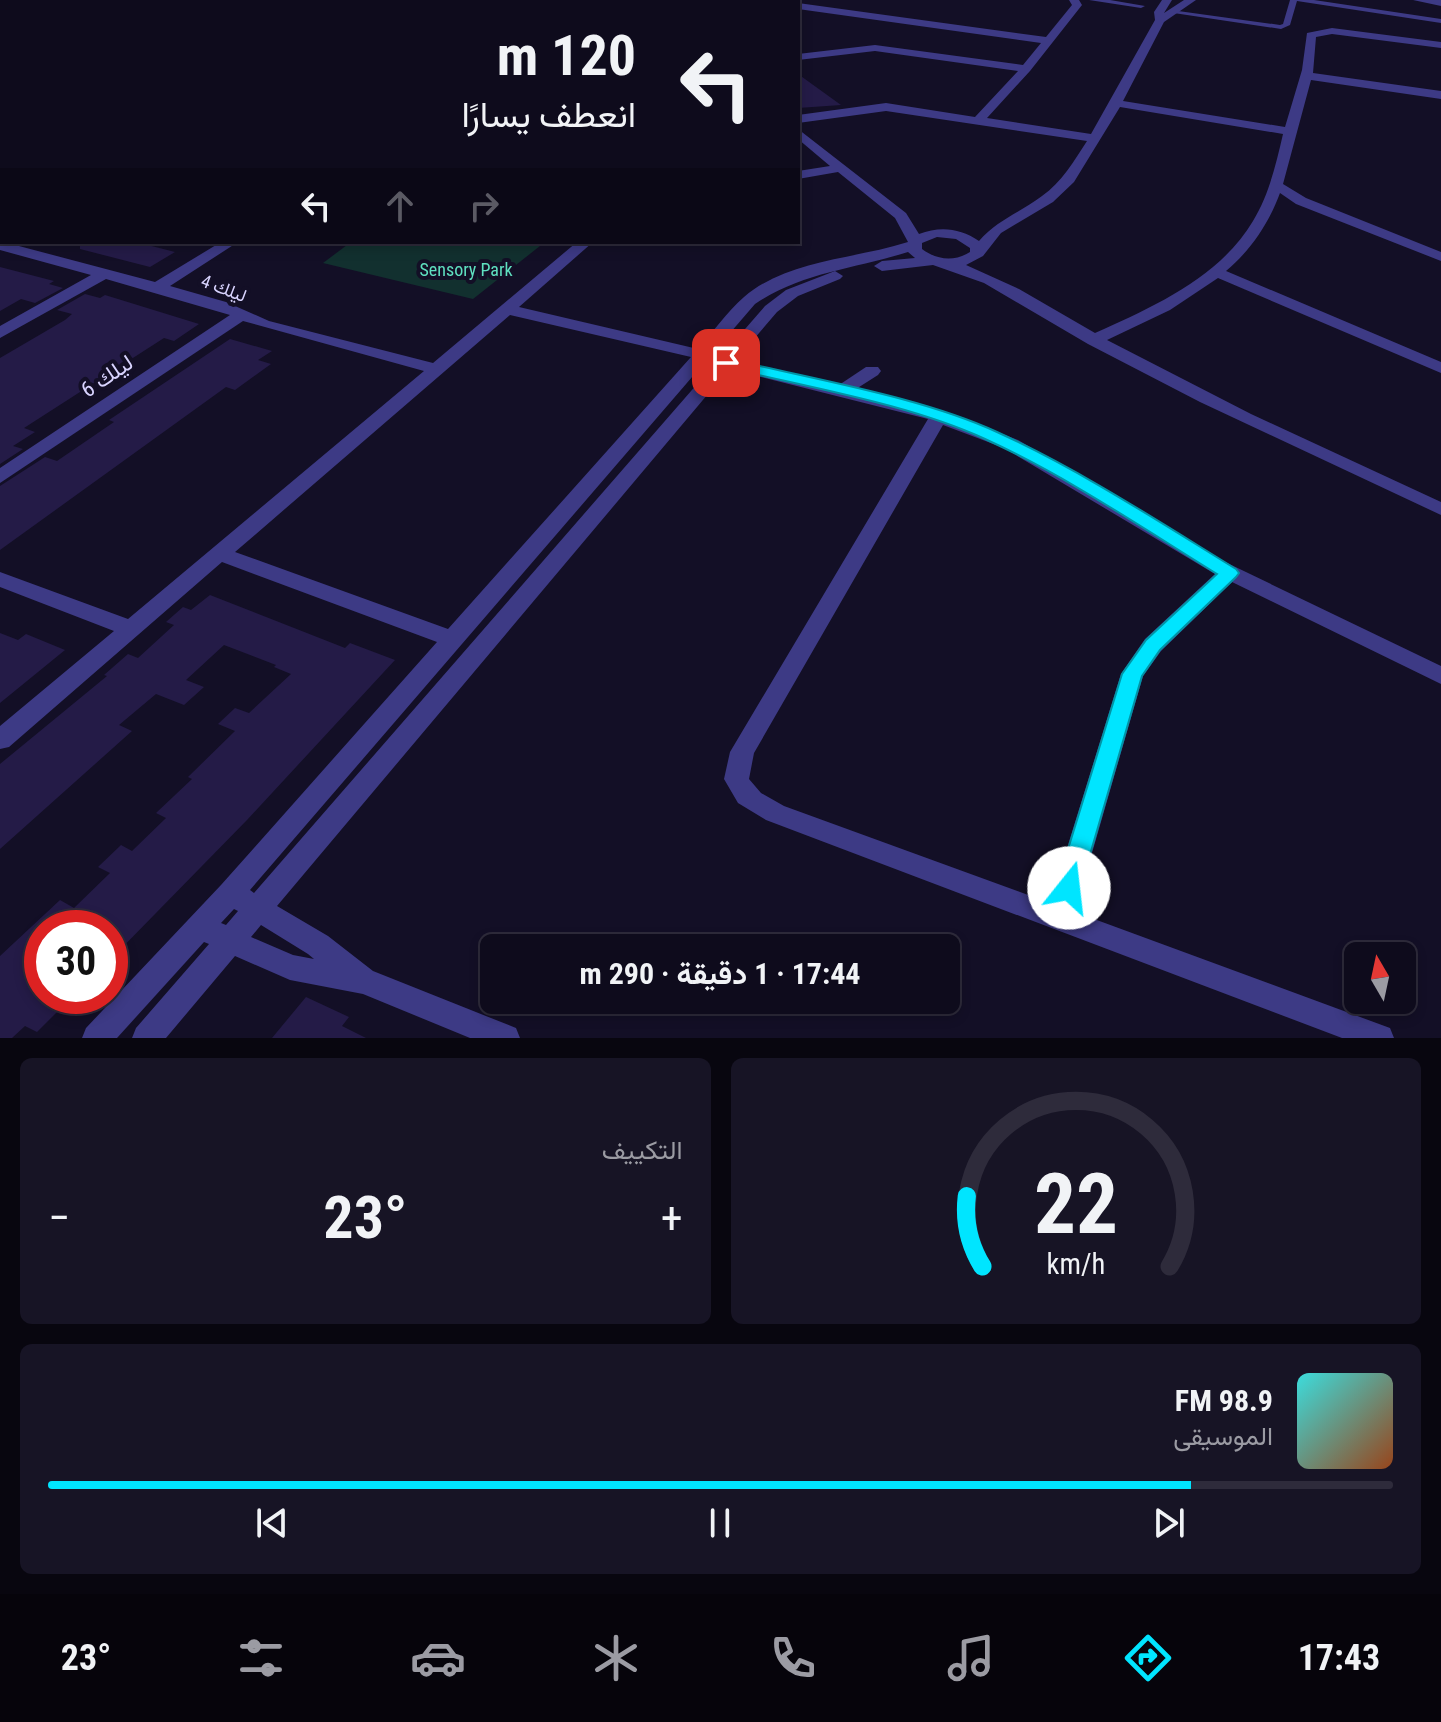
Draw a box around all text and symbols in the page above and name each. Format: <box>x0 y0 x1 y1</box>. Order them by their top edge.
text: 120 m <box>497 23 636 89</box>
icon: left <box>664 32 768 136</box>
text: انعطف يسارًا <box>462 94 636 136</box>
icon: left <box>294 184 338 228</box>
icon: ahead <box>378 184 422 228</box>
icon: right <box>462 184 506 228</box>
park label: Sensory Park <box>419 259 513 280</box>
street label: ليلك 4 <box>198 270 250 306</box>
pin <box>692 329 760 397</box>
icon: arrive <box>704 341 748 385</box>
street label: ليلك 6 <box>76 350 138 402</box>
position arrow <box>1027 846 1111 930</box>
speed limit sign: 30 <box>24 910 128 1014</box>
north arrow <box>1344 942 1416 1014</box>
map controls <box>1344 942 1416 1014</box>
text: 17:44 · 1 دقيقة · 290 m <box>579 956 861 991</box>
text: التكييف <box>602 1135 683 1165</box>
text: 22 <box>1034 1156 1118 1253</box>
text: 23° <box>323 1182 407 1253</box>
text: − <box>48 1192 70 1244</box>
text: + <box>661 1192 683 1244</box>
text: km/h <box>1046 1247 1105 1281</box>
text: 98.9 FM <box>1175 1383 1273 1418</box>
text: الموسيقى <box>1173 1421 1273 1451</box>
icon: previous <box>250 1501 294 1545</box>
icon: pause <box>698 1501 742 1545</box>
icon: next <box>1147 1501 1191 1545</box>
icon: filters <box>233 1630 289 1686</box>
icon: car <box>410 1630 466 1686</box>
icon: climate <box>588 1630 644 1686</box>
icon: phone <box>765 1630 821 1686</box>
icon: music <box>943 1630 999 1686</box>
icon: directions <box>1120 1630 1176 1686</box>
text: 23° <box>61 1637 111 1679</box>
text: 17:43 <box>1298 1637 1380 1679</box>

